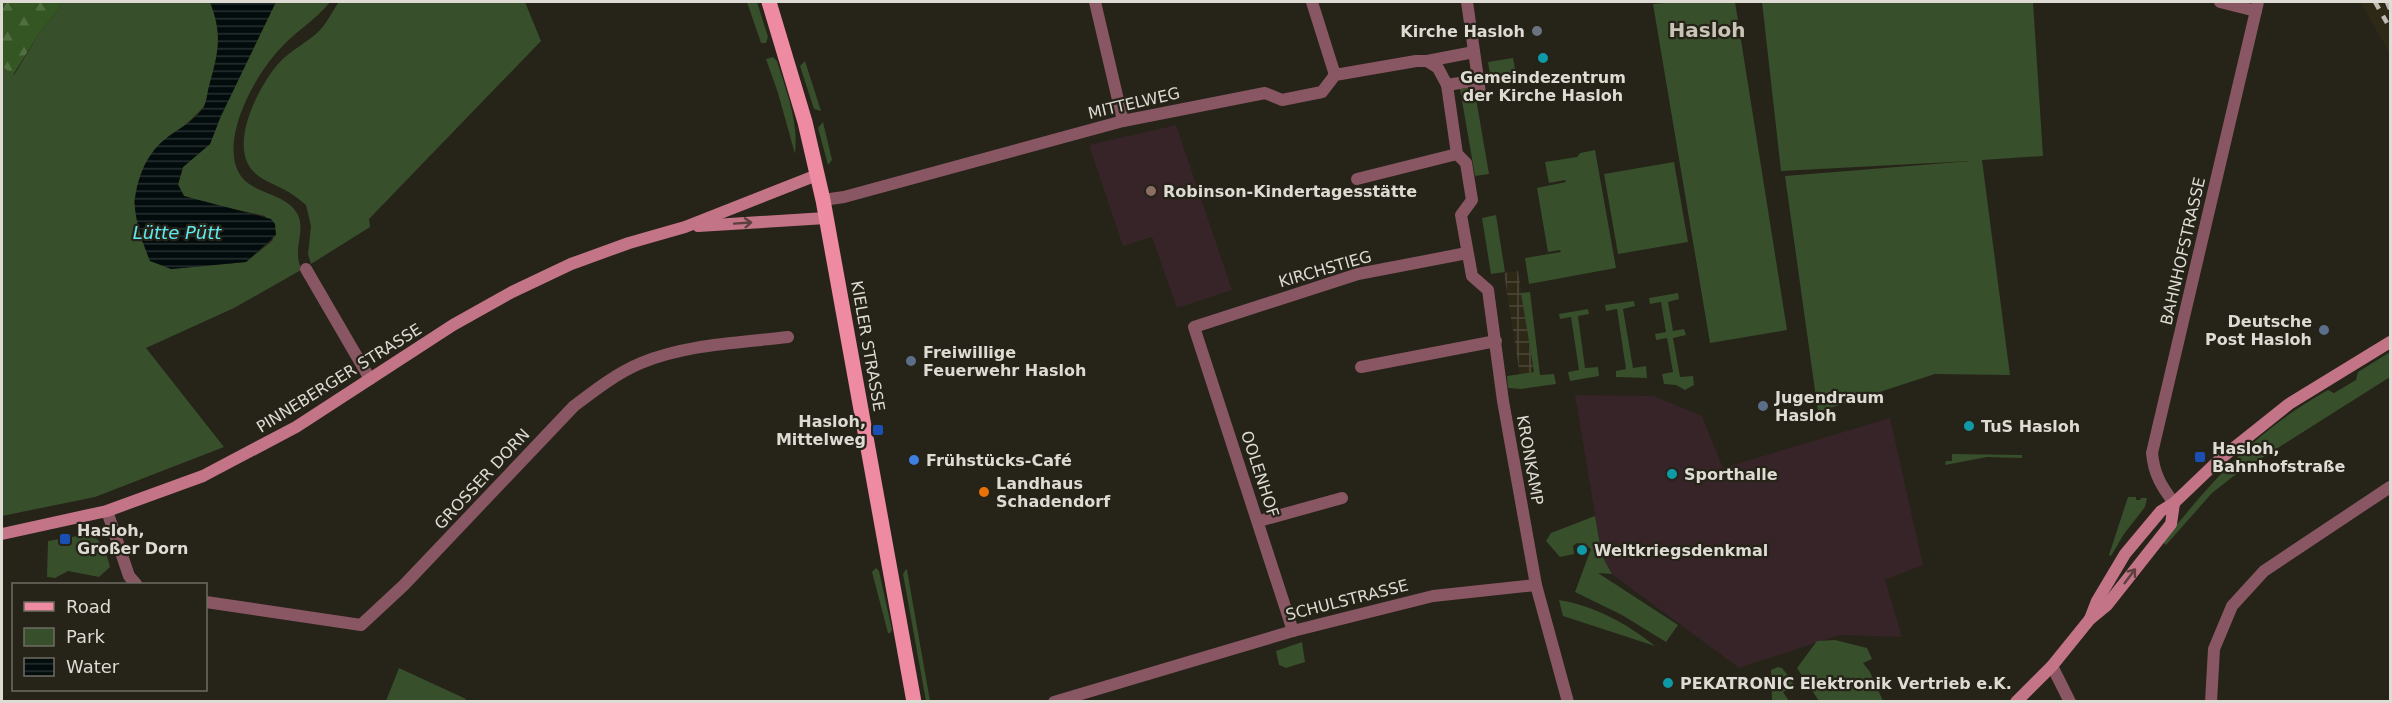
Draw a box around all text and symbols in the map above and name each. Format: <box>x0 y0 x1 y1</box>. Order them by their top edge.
district label: Hasloh <box>1669 18 1745 42</box>
place label: Kirche Hasloh <box>1400 22 1525 41</box>
marker: Kirche Hasloh <box>1530 24 1544 38</box>
marker: Gemeindezentrum der Kirche Hasloh <box>1536 51 1550 65</box>
place label: Gemeindezentrum der Kirche Hasloh <box>1460 68 1626 105</box>
street label: MITTELWEG <box>1086 83 1182 123</box>
street label: BAHNHOFSTRASSE <box>2157 175 2209 327</box>
place label: Robinson-Kindertagesstätte <box>1163 182 1417 201</box>
marker: Robinson-Kindertagesstätte <box>1144 184 1158 198</box>
one-way arrow <box>733 218 753 229</box>
water label: Lütte Pütt <box>133 222 222 243</box>
street label: KIRCHSTIEG <box>1276 247 1374 291</box>
street label: KIELER STRASSE <box>847 279 889 413</box>
place label: Deutsche Post Hasloh <box>2205 312 2312 349</box>
street label: PINNEBERGER STRASSE <box>253 319 425 437</box>
marker: Deutsche Post Hasloh <box>2317 323 2331 337</box>
place label: Freiwillige Feuerwehr Hasloh <box>923 343 1086 380</box>
marker: Freiwillige Feuerwehr Hasloh <box>904 354 918 368</box>
place label: Jugendraum Hasloh <box>1774 388 1884 425</box>
marker: Jugendraum Hasloh <box>1756 399 1770 413</box>
place label: Hasloh, Mittelweg <box>776 412 866 449</box>
street label: KRONKAMP <box>1513 414 1547 507</box>
place label: TuS Hasloh <box>1981 417 2080 436</box>
marker: TuS Hasloh <box>1962 419 1976 433</box>
marker: Hasloh, Mittelweg <box>871 423 885 437</box>
street label: GROSSER DORN <box>430 425 534 533</box>
street label: OOLENHOF <box>1237 428 1283 520</box>
place label: Hasloh, Bahnhofstraße <box>2212 439 2345 476</box>
marker: Hasloh, Bahnhofstraße <box>2193 450 2207 464</box>
place label: Frühstücks-Café <box>926 451 1072 470</box>
marker: Frühstücks-Café <box>907 453 921 467</box>
place label: Sporthalle <box>1684 465 1778 484</box>
marker: Sporthalle <box>1665 467 1679 481</box>
place label: Landhaus Schadendorf <box>996 474 1111 511</box>
marker: Landhaus Schadendorf <box>977 485 991 499</box>
place label: Hasloh, Großer Dorn <box>77 521 188 558</box>
marker: Hasloh, Großer Dorn <box>58 532 72 546</box>
place label: Weltkriegsdenkmal <box>1594 541 1768 560</box>
marker: Weltkriegsdenkmal <box>1575 543 1589 557</box>
one-way arrow <box>2123 568 2136 584</box>
street label: SCHULSTRASSE <box>1284 576 1410 624</box>
legend <box>12 583 207 691</box>
text: Road <box>66 596 111 617</box>
text: Park <box>66 626 105 647</box>
text: Water <box>66 656 120 677</box>
place label: PEKATRONIC Elektronik Vertrieb e.K. <box>1680 674 2012 693</box>
marker: PEKATRONIC Elektronik Vertrieb e.K. <box>1661 676 1675 690</box>

